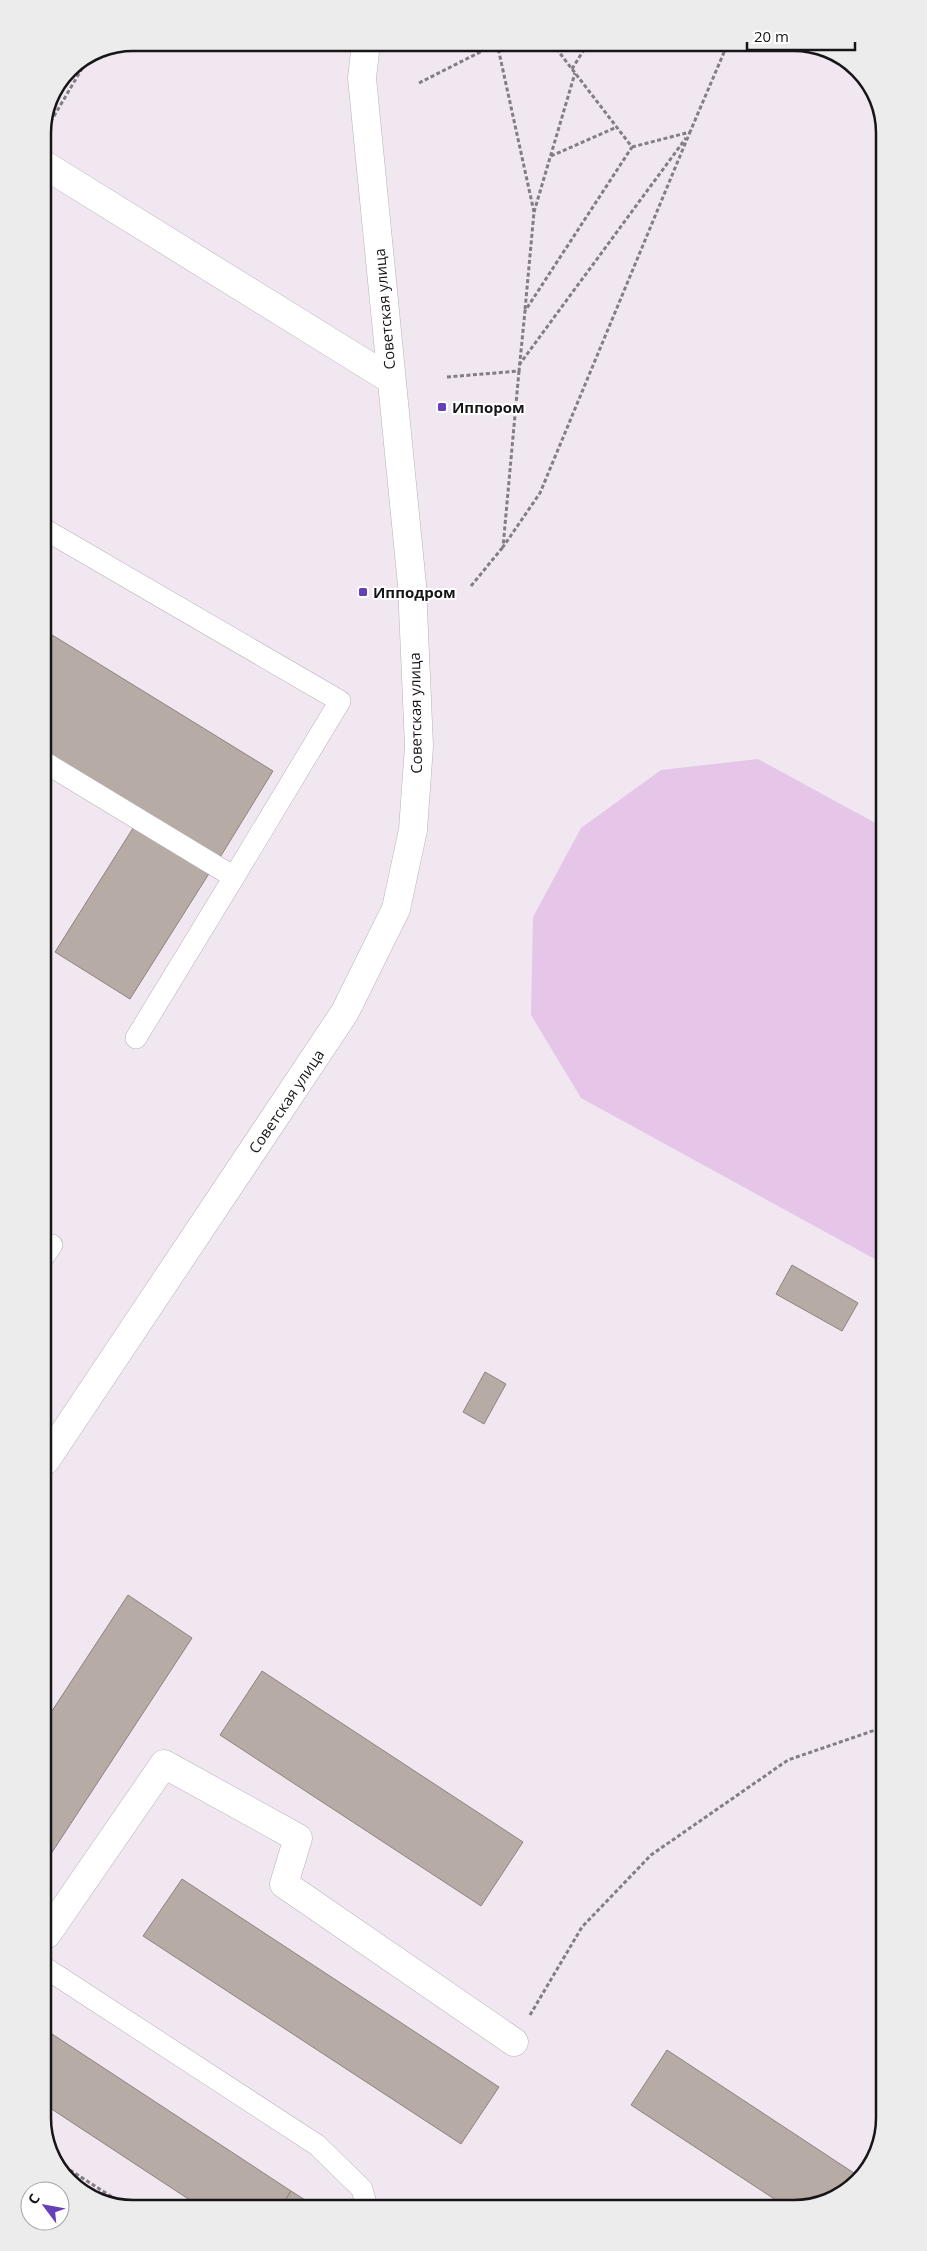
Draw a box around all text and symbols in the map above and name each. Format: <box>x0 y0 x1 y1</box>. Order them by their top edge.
scale bar <box>747 20 854 52</box>
text: 20 m <box>754 26 789 46</box>
street label: Советская улица <box>369 248 399 370</box>
place label: Иппором <box>452 397 525 417</box>
marker: Иппором <box>436 401 448 413</box>
place label: Ипподром <box>373 582 456 602</box>
marker: Ипподром <box>357 586 369 598</box>
street label: Советская улица <box>404 652 426 774</box>
street label: Советская улица <box>244 1045 328 1157</box>
north arrow <box>20 2181 70 2231</box>
text: С <box>23 2190 44 2208</box>

